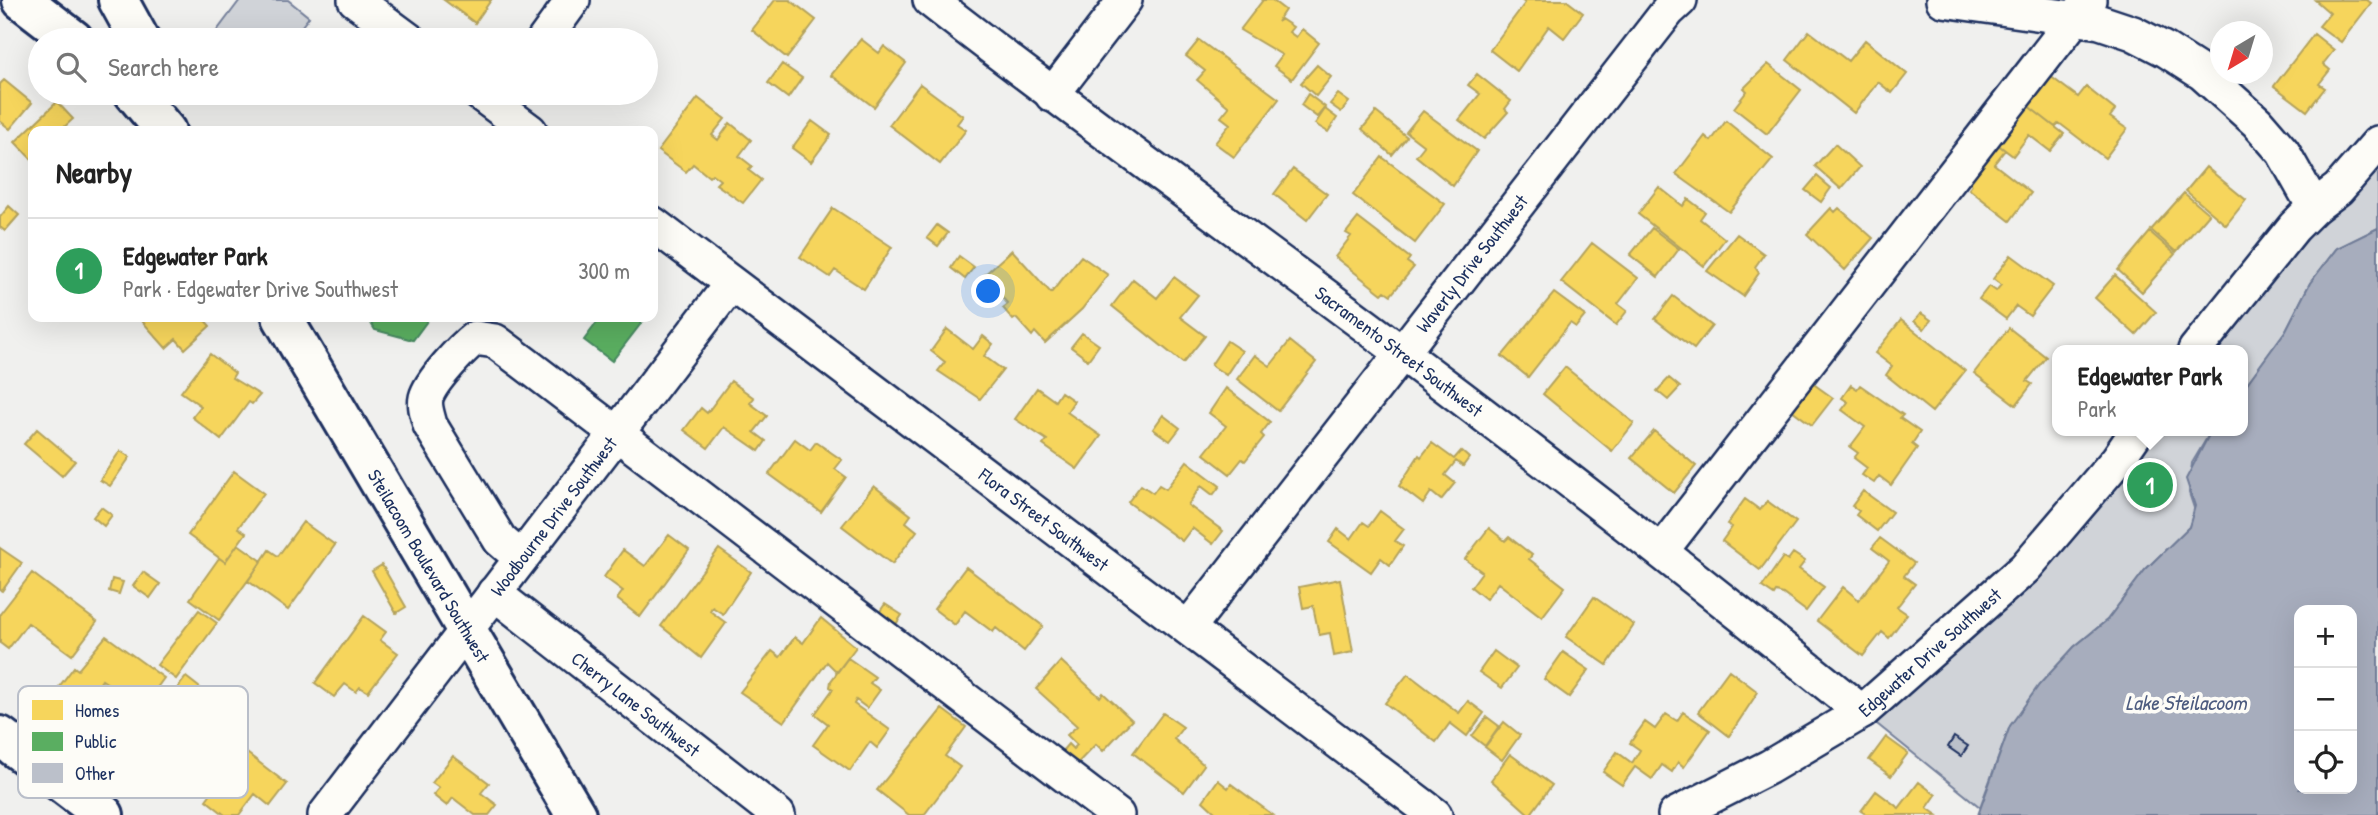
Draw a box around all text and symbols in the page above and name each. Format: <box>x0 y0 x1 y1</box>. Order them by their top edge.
north arrow <box>2210 21 2273 84</box>
search box <box>28 28 658 105</box>
icon: search <box>52 48 90 86</box>
text: Search here <box>108 49 219 84</box>
text: Nearby <box>56 152 132 192</box>
street label: Waverly Drive Southwest <box>1410 189 1534 338</box>
text: Edgewater Park <box>123 238 268 273</box>
text: 1 <box>75 255 83 286</box>
text: 300 m <box>578 255 630 286</box>
text: Park · Edgewater Drive Southwest <box>123 273 398 304</box>
your location <box>971 274 1005 308</box>
street label: Sacramento Street Southwest <box>1310 280 1489 423</box>
popup <box>2052 345 2248 436</box>
text: Edgewater Park <box>2078 358 2222 393</box>
text: Park <box>2078 393 2116 424</box>
street label: Woodbourne Drive Southwest <box>484 431 623 601</box>
pin: 1 <box>2127 459 2173 511</box>
street label: Flora Street Southwest <box>973 461 1115 577</box>
street label: Steilacoom Boulevard Southwest <box>362 464 496 668</box>
street label: Edgewater Drive Southwest <box>1853 582 2007 722</box>
map controls <box>2294 605 2357 794</box>
button: + <box>2294 605 2357 668</box>
street label: Cherry Lane Southwest <box>566 645 706 763</box>
button: − <box>2294 668 2357 731</box>
legend <box>18 686 248 798</box>
water label: Lake Steilacoom <box>2125 688 2247 717</box>
text: Homes <box>75 697 119 723</box>
text: Public <box>75 728 117 754</box>
button: locate <box>2294 731 2357 794</box>
text: Other <box>75 760 116 786</box>

